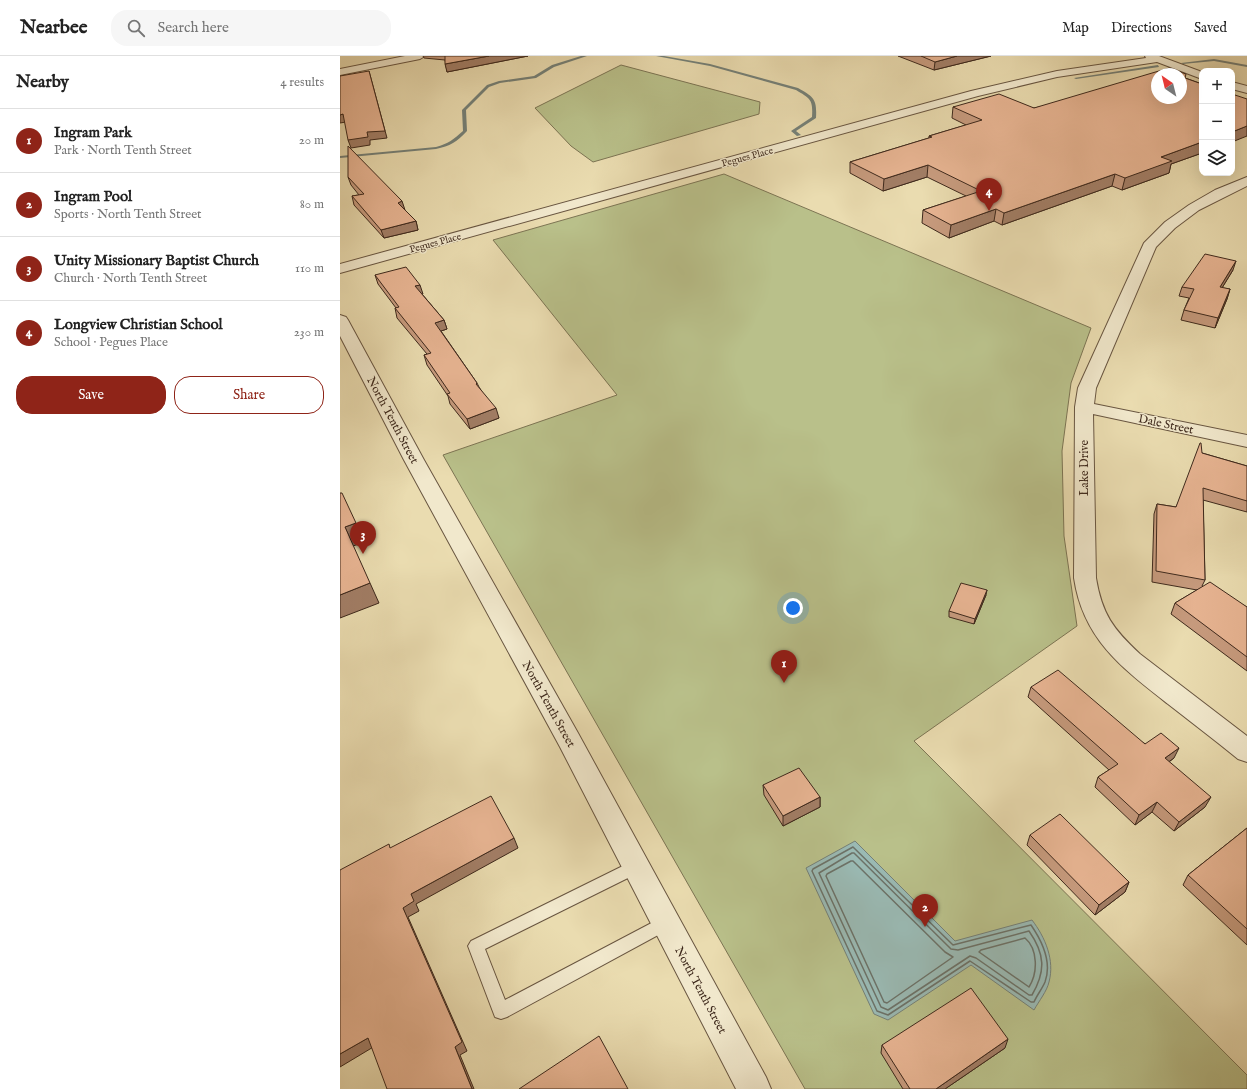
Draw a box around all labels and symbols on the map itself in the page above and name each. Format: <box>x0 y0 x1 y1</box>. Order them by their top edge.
north arrow <box>1151 68 1187 104</box>
street label: Pegues Place <box>720 144 775 171</box>
pin: 4 <box>976 178 1002 211</box>
street label: Pegues Place <box>408 230 463 257</box>
street label: North Tenth Street <box>363 374 422 466</box>
street label: Dale Street <box>1137 411 1195 438</box>
street label: Lake Drive <box>1077 439 1092 496</box>
pin: 3 <box>350 521 376 554</box>
your location <box>783 598 803 618</box>
pin: 1 <box>771 650 797 683</box>
street label: North Tenth Street <box>519 658 579 750</box>
pin: 2 <box>912 894 938 927</box>
street label: North Tenth Street <box>671 944 730 1036</box>

